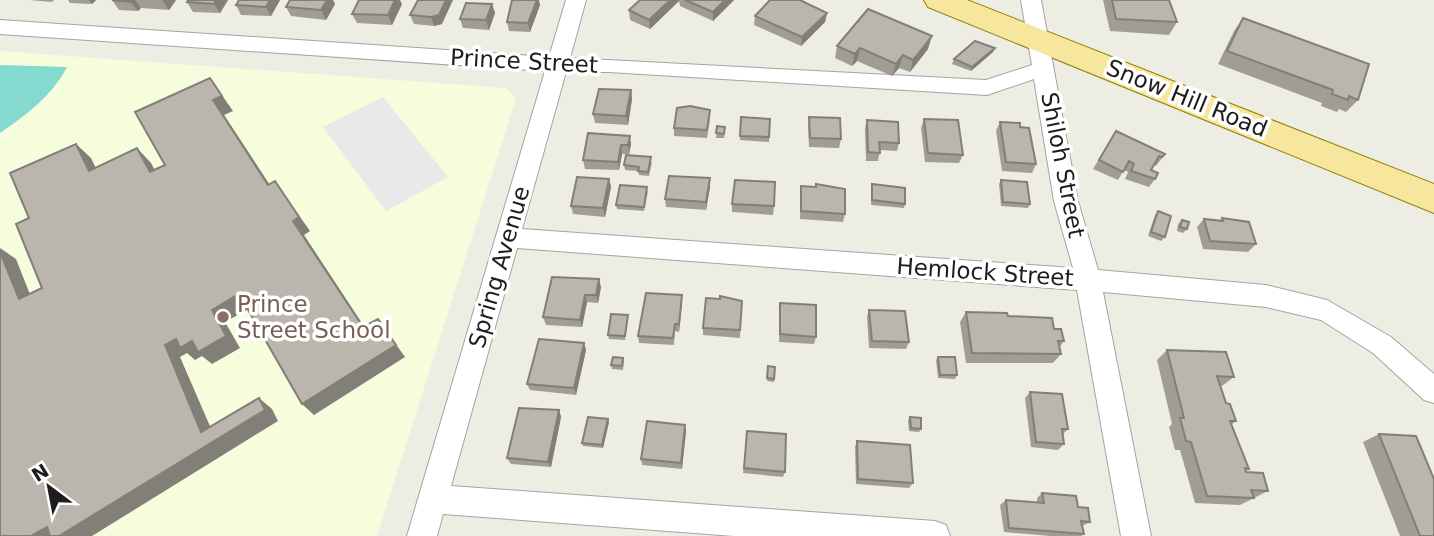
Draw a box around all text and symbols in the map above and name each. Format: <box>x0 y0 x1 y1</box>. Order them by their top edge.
street label: Prince Street <box>449 44 599 78</box>
street label: Snow Hill Road <box>1103 54 1271 142</box>
street label: Shiloh Street <box>1036 90 1090 240</box>
street label: Spring Avenue <box>463 183 535 351</box>
street label: Hemlock Street <box>896 253 1074 291</box>
place label: Prince Street School <box>237 291 391 343</box>
marker: Prince Street School <box>215 309 231 325</box>
north arrow <box>14 452 84 522</box>
text: N <box>27 459 53 486</box>

